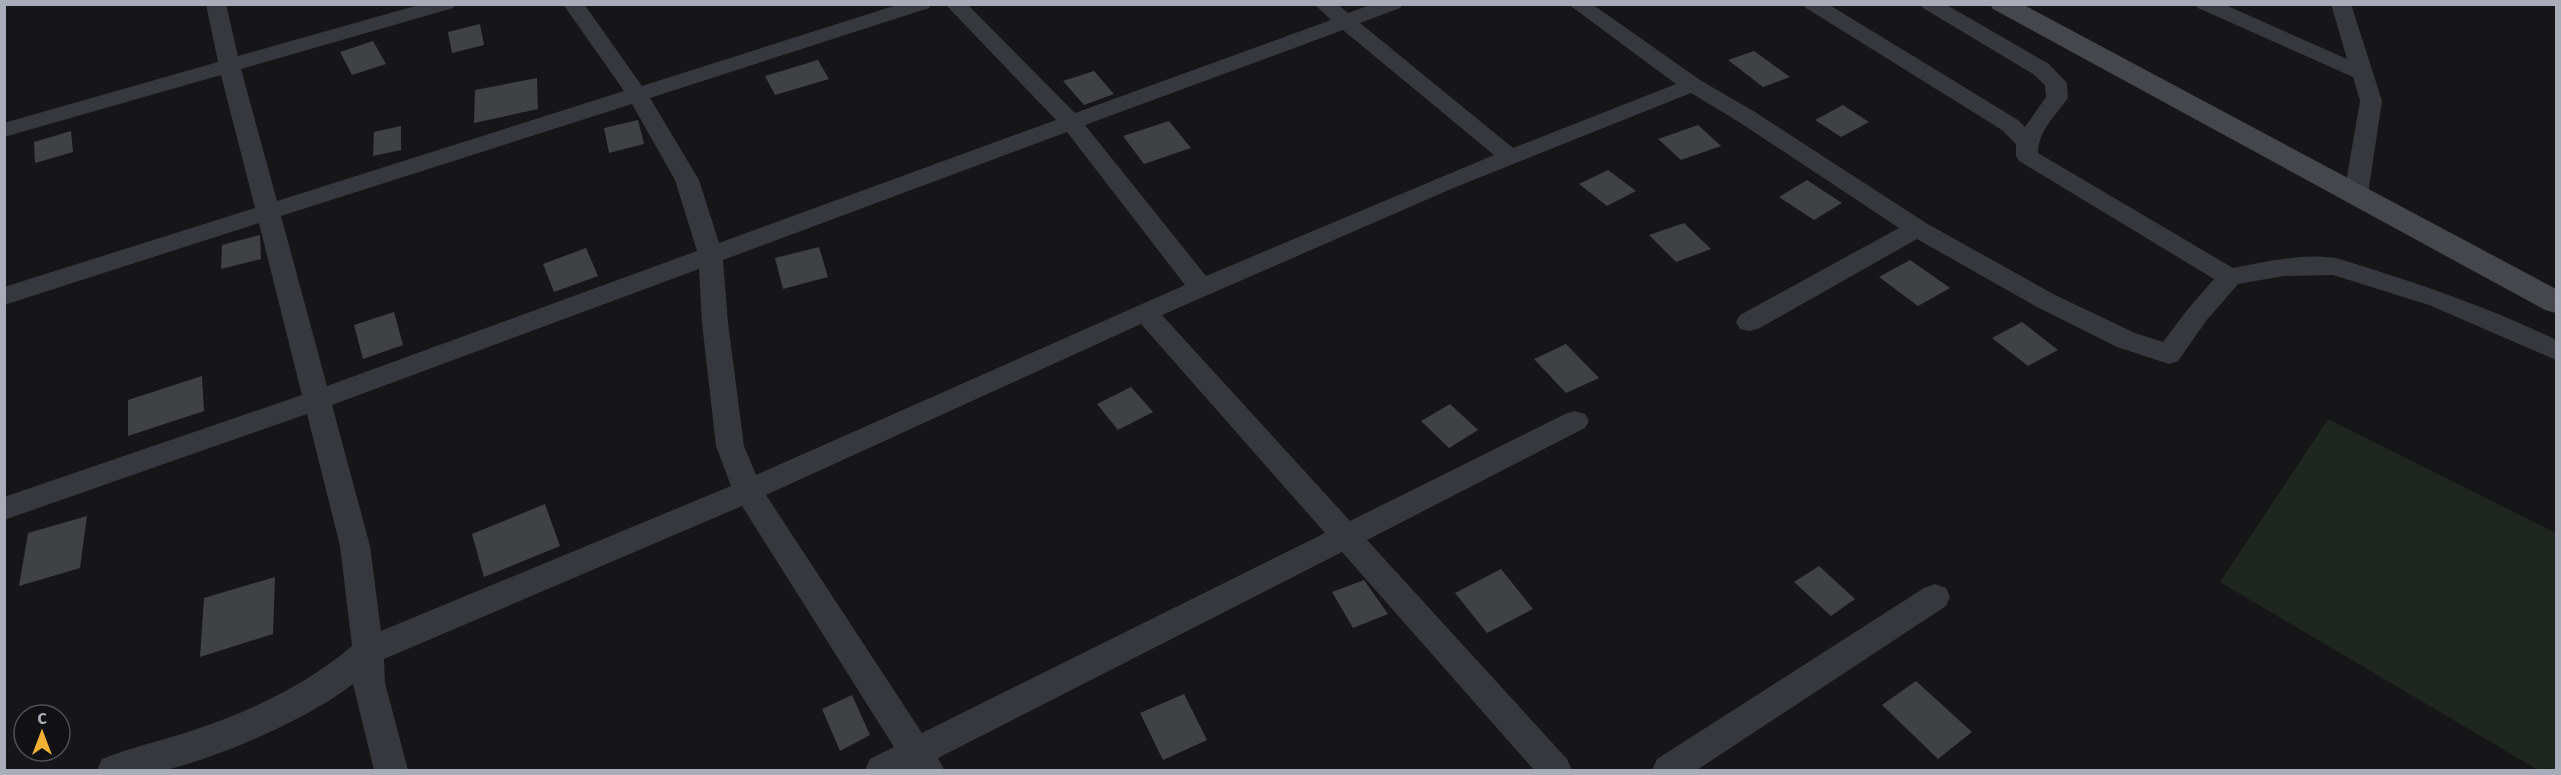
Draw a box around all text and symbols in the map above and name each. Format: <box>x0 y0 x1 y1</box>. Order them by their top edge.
north arrow <box>12 703 72 763</box>
text: С <box>37 709 47 728</box>

